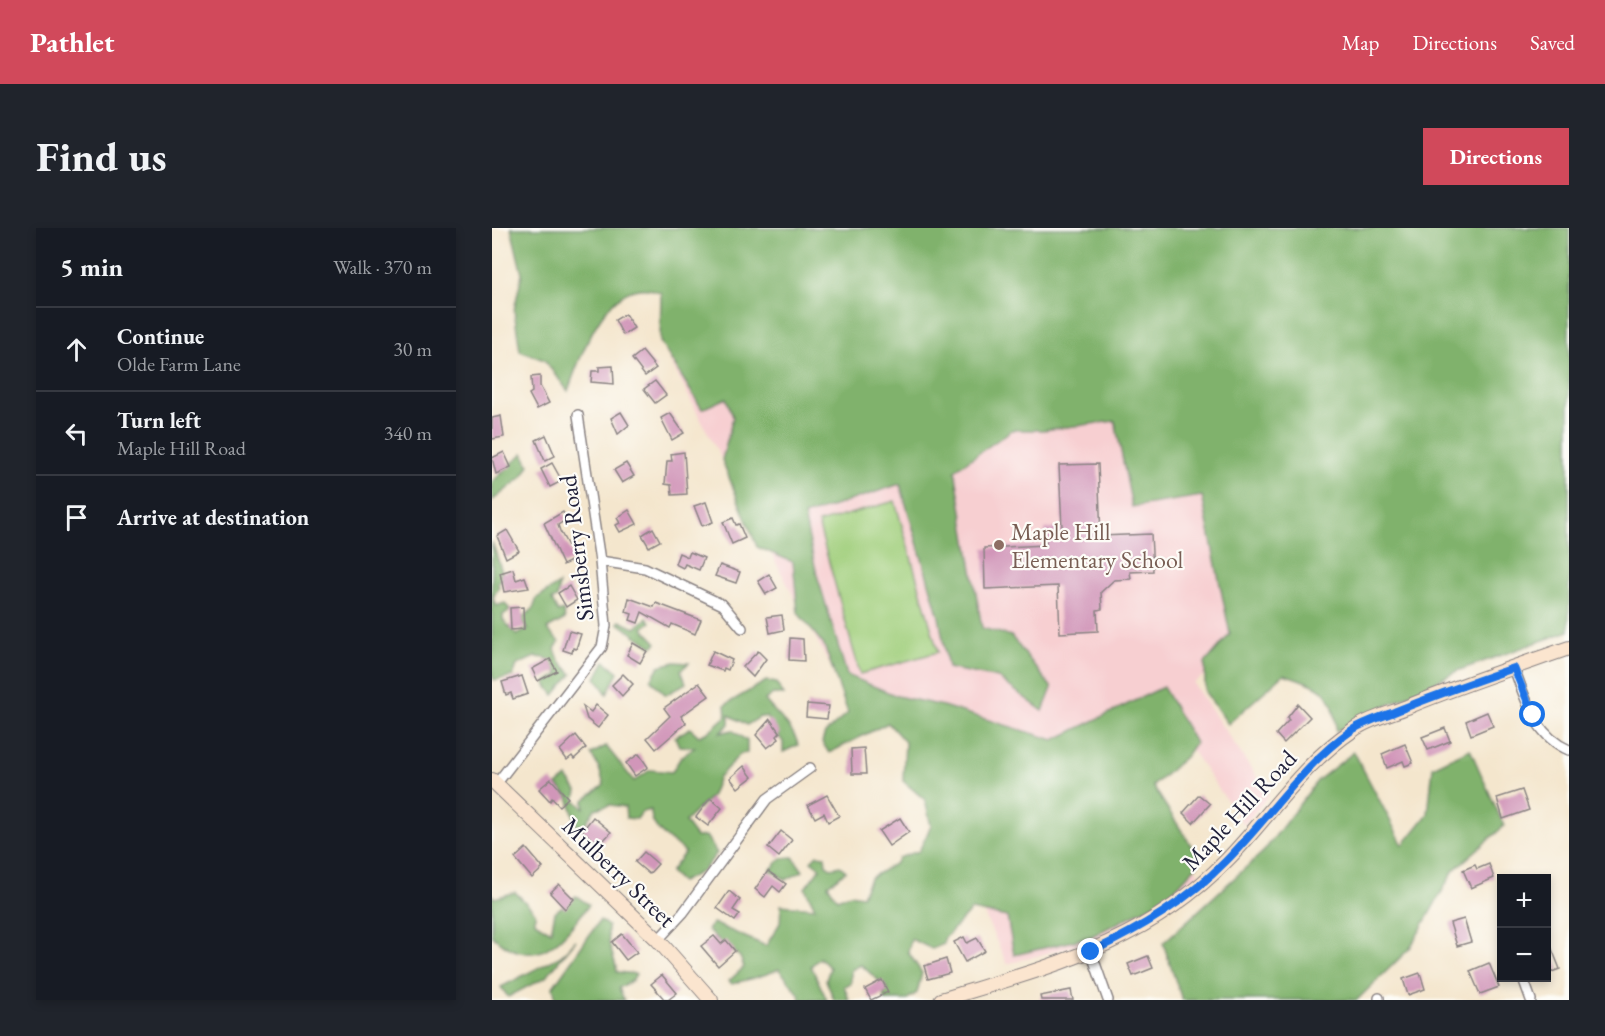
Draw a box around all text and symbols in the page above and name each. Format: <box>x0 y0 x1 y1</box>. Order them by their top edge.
text: Pathlet <box>30 24 114 60</box>
text: Map <box>1342 29 1379 56</box>
text: Directions <box>1412 29 1497 56</box>
text: Saved <box>1530 29 1575 56</box>
button: Directions <box>1423 128 1569 185</box>
text: Find us <box>36 129 167 184</box>
text: 5 min <box>60 250 123 284</box>
text: Walk · 370 m <box>333 254 432 280</box>
text: Continue <box>117 322 204 351</box>
icon: ahead <box>60 333 93 366</box>
text: 30 m <box>393 336 432 362</box>
text: Olde Farm Lane <box>117 351 241 377</box>
text: Turn left <box>117 406 201 435</box>
icon: left <box>60 417 93 450</box>
text: 340 m <box>384 420 432 446</box>
text: Maple Hill Road <box>117 435 246 461</box>
street label: Simsberry Road <box>552 472 600 623</box>
icon: arrive <box>60 501 93 534</box>
text: Arrive at destination <box>117 503 309 532</box>
place label: Maple Hill Elementary School <box>1011 516 1183 575</box>
marker: Maple Hill Elementary School <box>992 538 1006 552</box>
route start <box>1519 701 1545 727</box>
street label: Maple Hill Road <box>1175 742 1304 877</box>
street label: Mulberry Street <box>556 810 683 934</box>
map controls <box>1497 874 1551 982</box>
button: + <box>1497 874 1551 928</box>
button: − <box>1497 928 1551 982</box>
route end <box>1077 938 1103 964</box>

